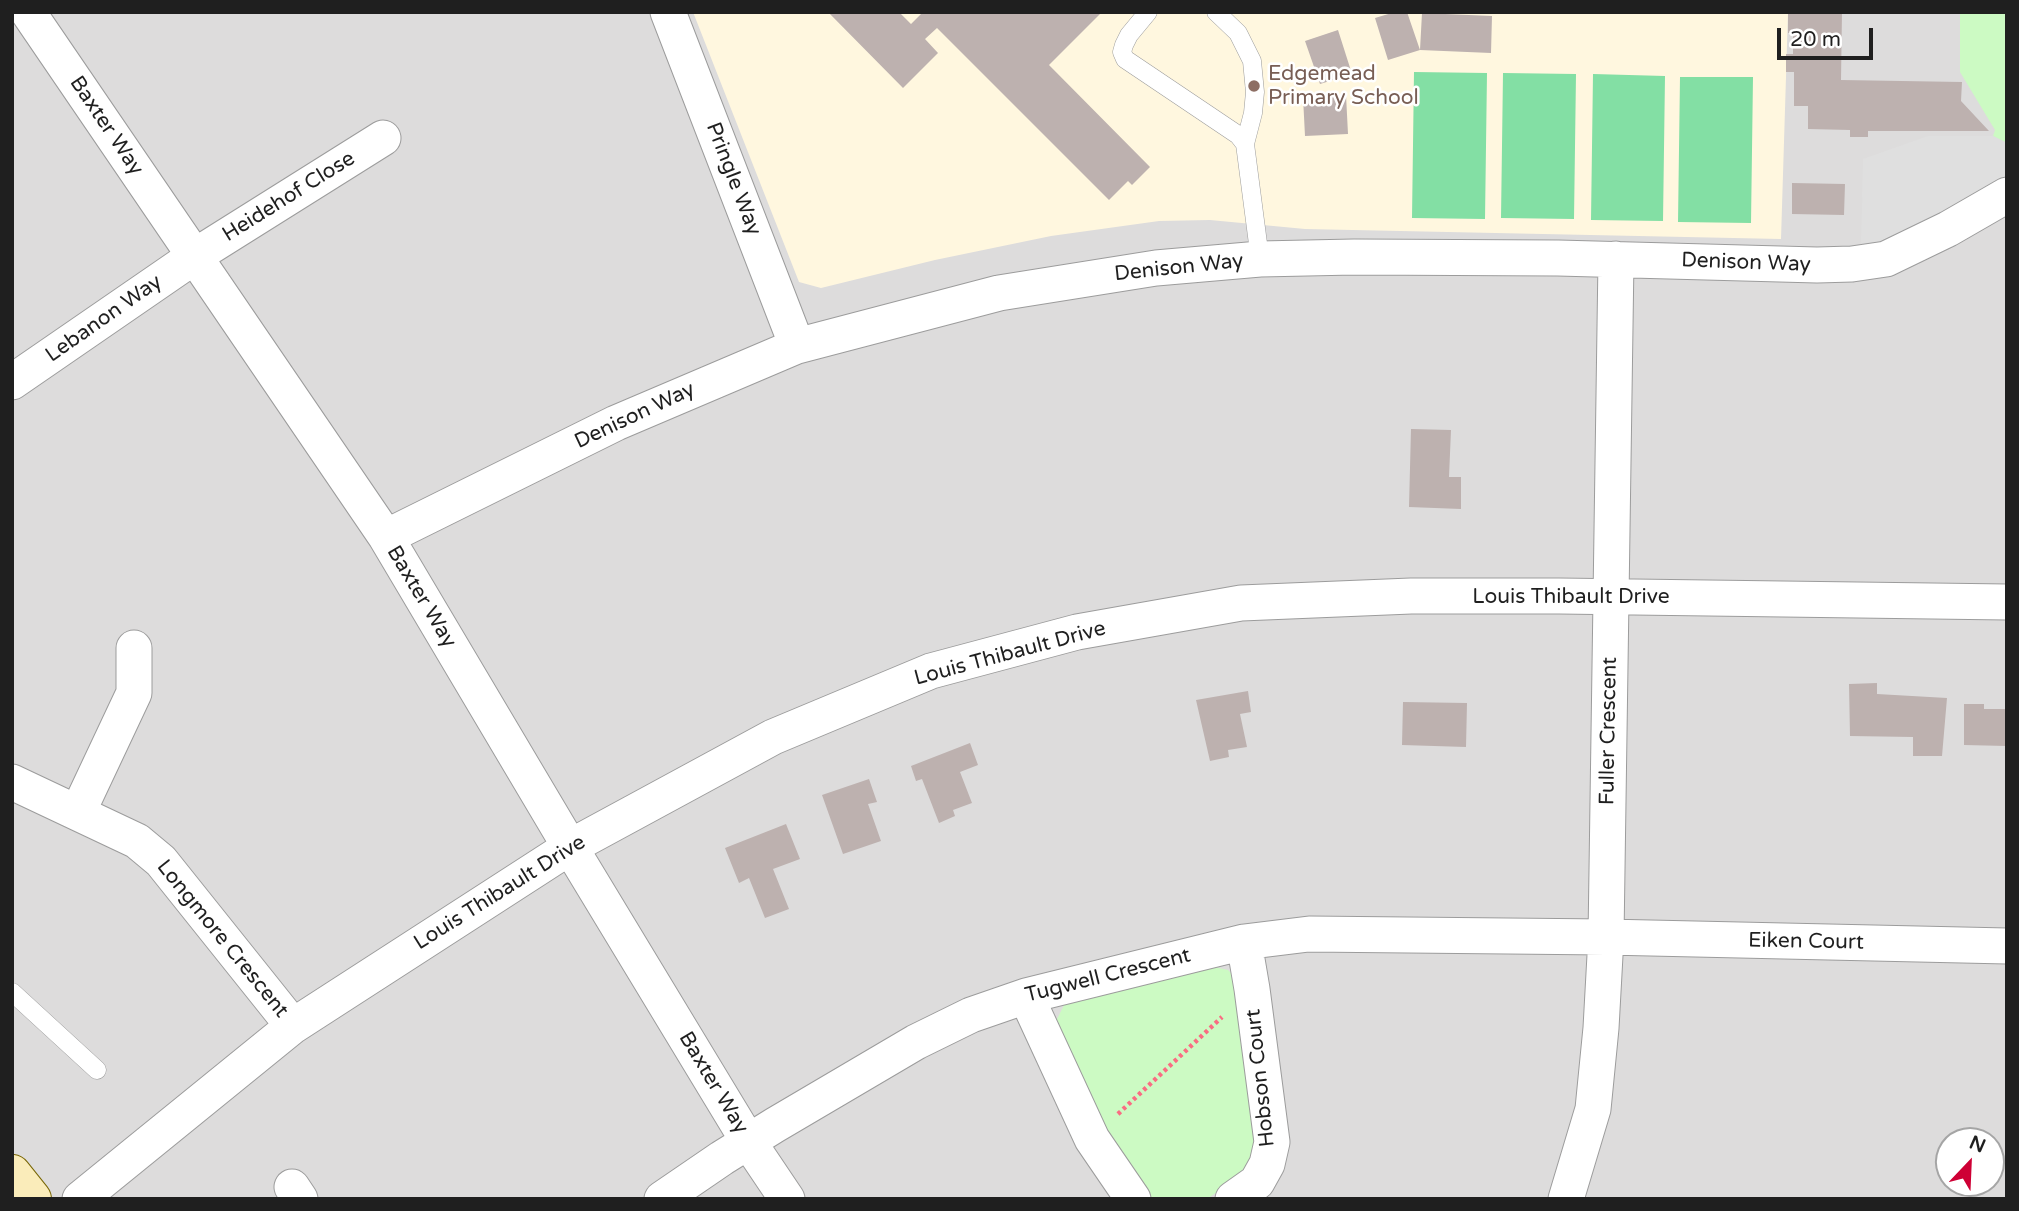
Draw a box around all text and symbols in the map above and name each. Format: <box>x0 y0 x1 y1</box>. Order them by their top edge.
scale bar <box>1781 14 1877 58</box>
text: 20 m <box>1790 27 1841 52</box>
place label: Edgemead Primary School <box>1268 61 1419 111</box>
street label: Baxter Way <box>64 72 148 180</box>
marker: Edgemead Primary School <box>1246 78 1262 94</box>
street label: Pringle Way <box>700 119 766 239</box>
street label: Heidehof Close <box>218 146 360 248</box>
street label: Denison Way <box>1681 248 1811 278</box>
street label: Denison Way <box>1113 249 1245 287</box>
street label: Lebanon Way <box>41 270 167 368</box>
street label: Denison Way <box>571 377 699 455</box>
street label: Baxter Way <box>381 542 461 652</box>
street label: Louis Thibault Drive <box>1472 584 1670 610</box>
street label: Louis Thibault Drive <box>911 616 1109 692</box>
street label: Fuller Crescent <box>1595 657 1623 805</box>
street label: Louis Thibault Drive <box>410 830 590 956</box>
street label: Longmore Crescent <box>151 855 293 1023</box>
street label: Eiken Court <box>1748 928 1864 956</box>
street label: Tugwell Crescent <box>1023 943 1193 1009</box>
street label: Hobson Court <box>1241 1008 1281 1148</box>
street label: Baxter Way <box>673 1028 753 1138</box>
north arrow <box>1935 1127 2005 1197</box>
text: N <box>1966 1131 1989 1158</box>

